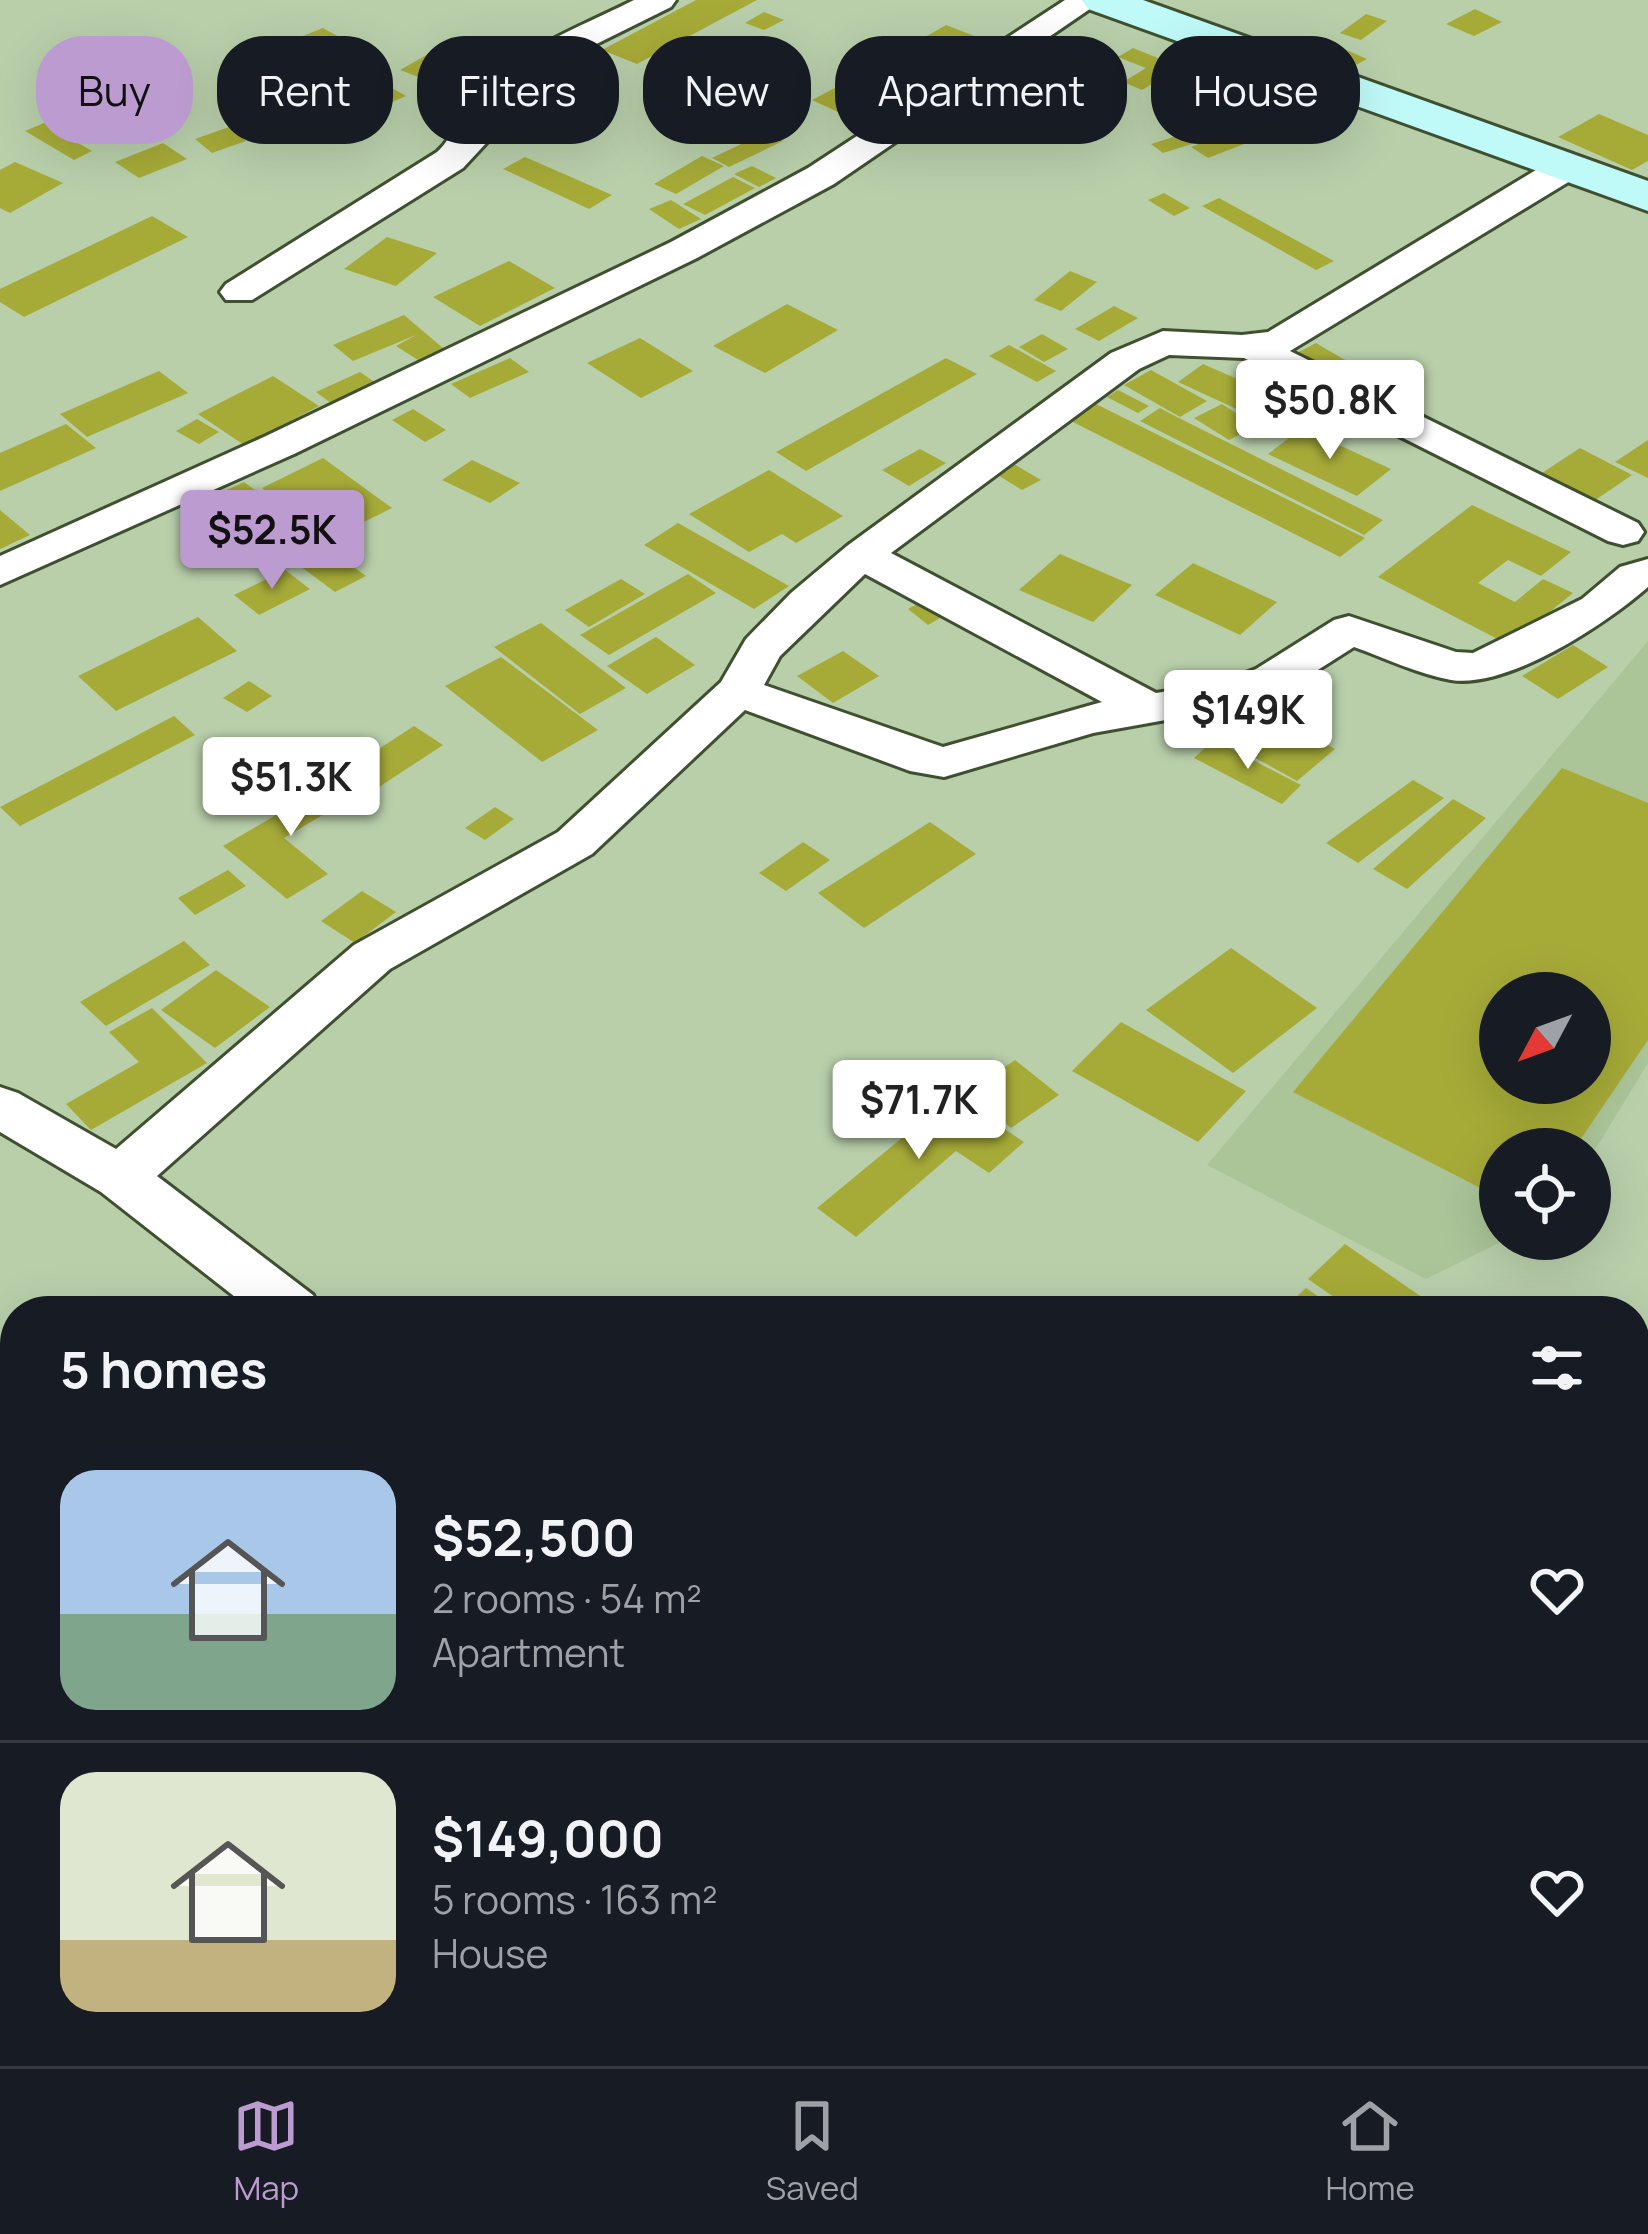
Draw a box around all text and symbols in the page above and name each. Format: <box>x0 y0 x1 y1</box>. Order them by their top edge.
chip: Buy <box>36 36 193 144</box>
chip: Rent <box>217 36 393 144</box>
chip: Filters <box>417 36 619 144</box>
chip: New <box>643 36 811 144</box>
chip: Apartment <box>835 36 1127 144</box>
chip: House <box>1151 36 1360 144</box>
pin: $50.8K <box>1232 360 1428 462</box>
text: $50.8K <box>1263 372 1397 426</box>
pin: $52.5K <box>174 490 370 592</box>
text: $52.5K <box>207 502 337 556</box>
pin: $149K <box>1164 670 1332 772</box>
text: $149K <box>1191 682 1305 736</box>
pin: $51.3K <box>193 737 389 839</box>
text: $51.3K <box>230 749 352 803</box>
north arrow <box>1479 972 1611 1104</box>
map controls <box>1479 972 1611 1260</box>
pin: $71.7K <box>821 1060 1017 1162</box>
text: $71.7K <box>860 1072 978 1126</box>
button: locate <box>1479 1128 1611 1260</box>
text: 5 homes <box>60 1334 267 1403</box>
icon: filters <box>1524 1335 1590 1401</box>
text: $52,500 <box>432 1502 635 1571</box>
icon: home <box>156 1518 300 1662</box>
icon: heart <box>1524 1557 1590 1623</box>
text: 2 rooms · 54 m² <box>432 1571 702 1625</box>
text: Apartment <box>432 1625 625 1679</box>
text: $149,000 <box>432 1803 664 1872</box>
icon: home <box>156 1820 300 1964</box>
icon: heart <box>1524 1859 1590 1925</box>
text: 5 rooms · 163 m² <box>432 1872 718 1926</box>
text: House <box>432 1926 548 1980</box>
tab: Map <box>233 2093 299 2210</box>
tab: Saved <box>766 2093 859 2210</box>
tab: Home <box>1325 2093 1415 2210</box>

